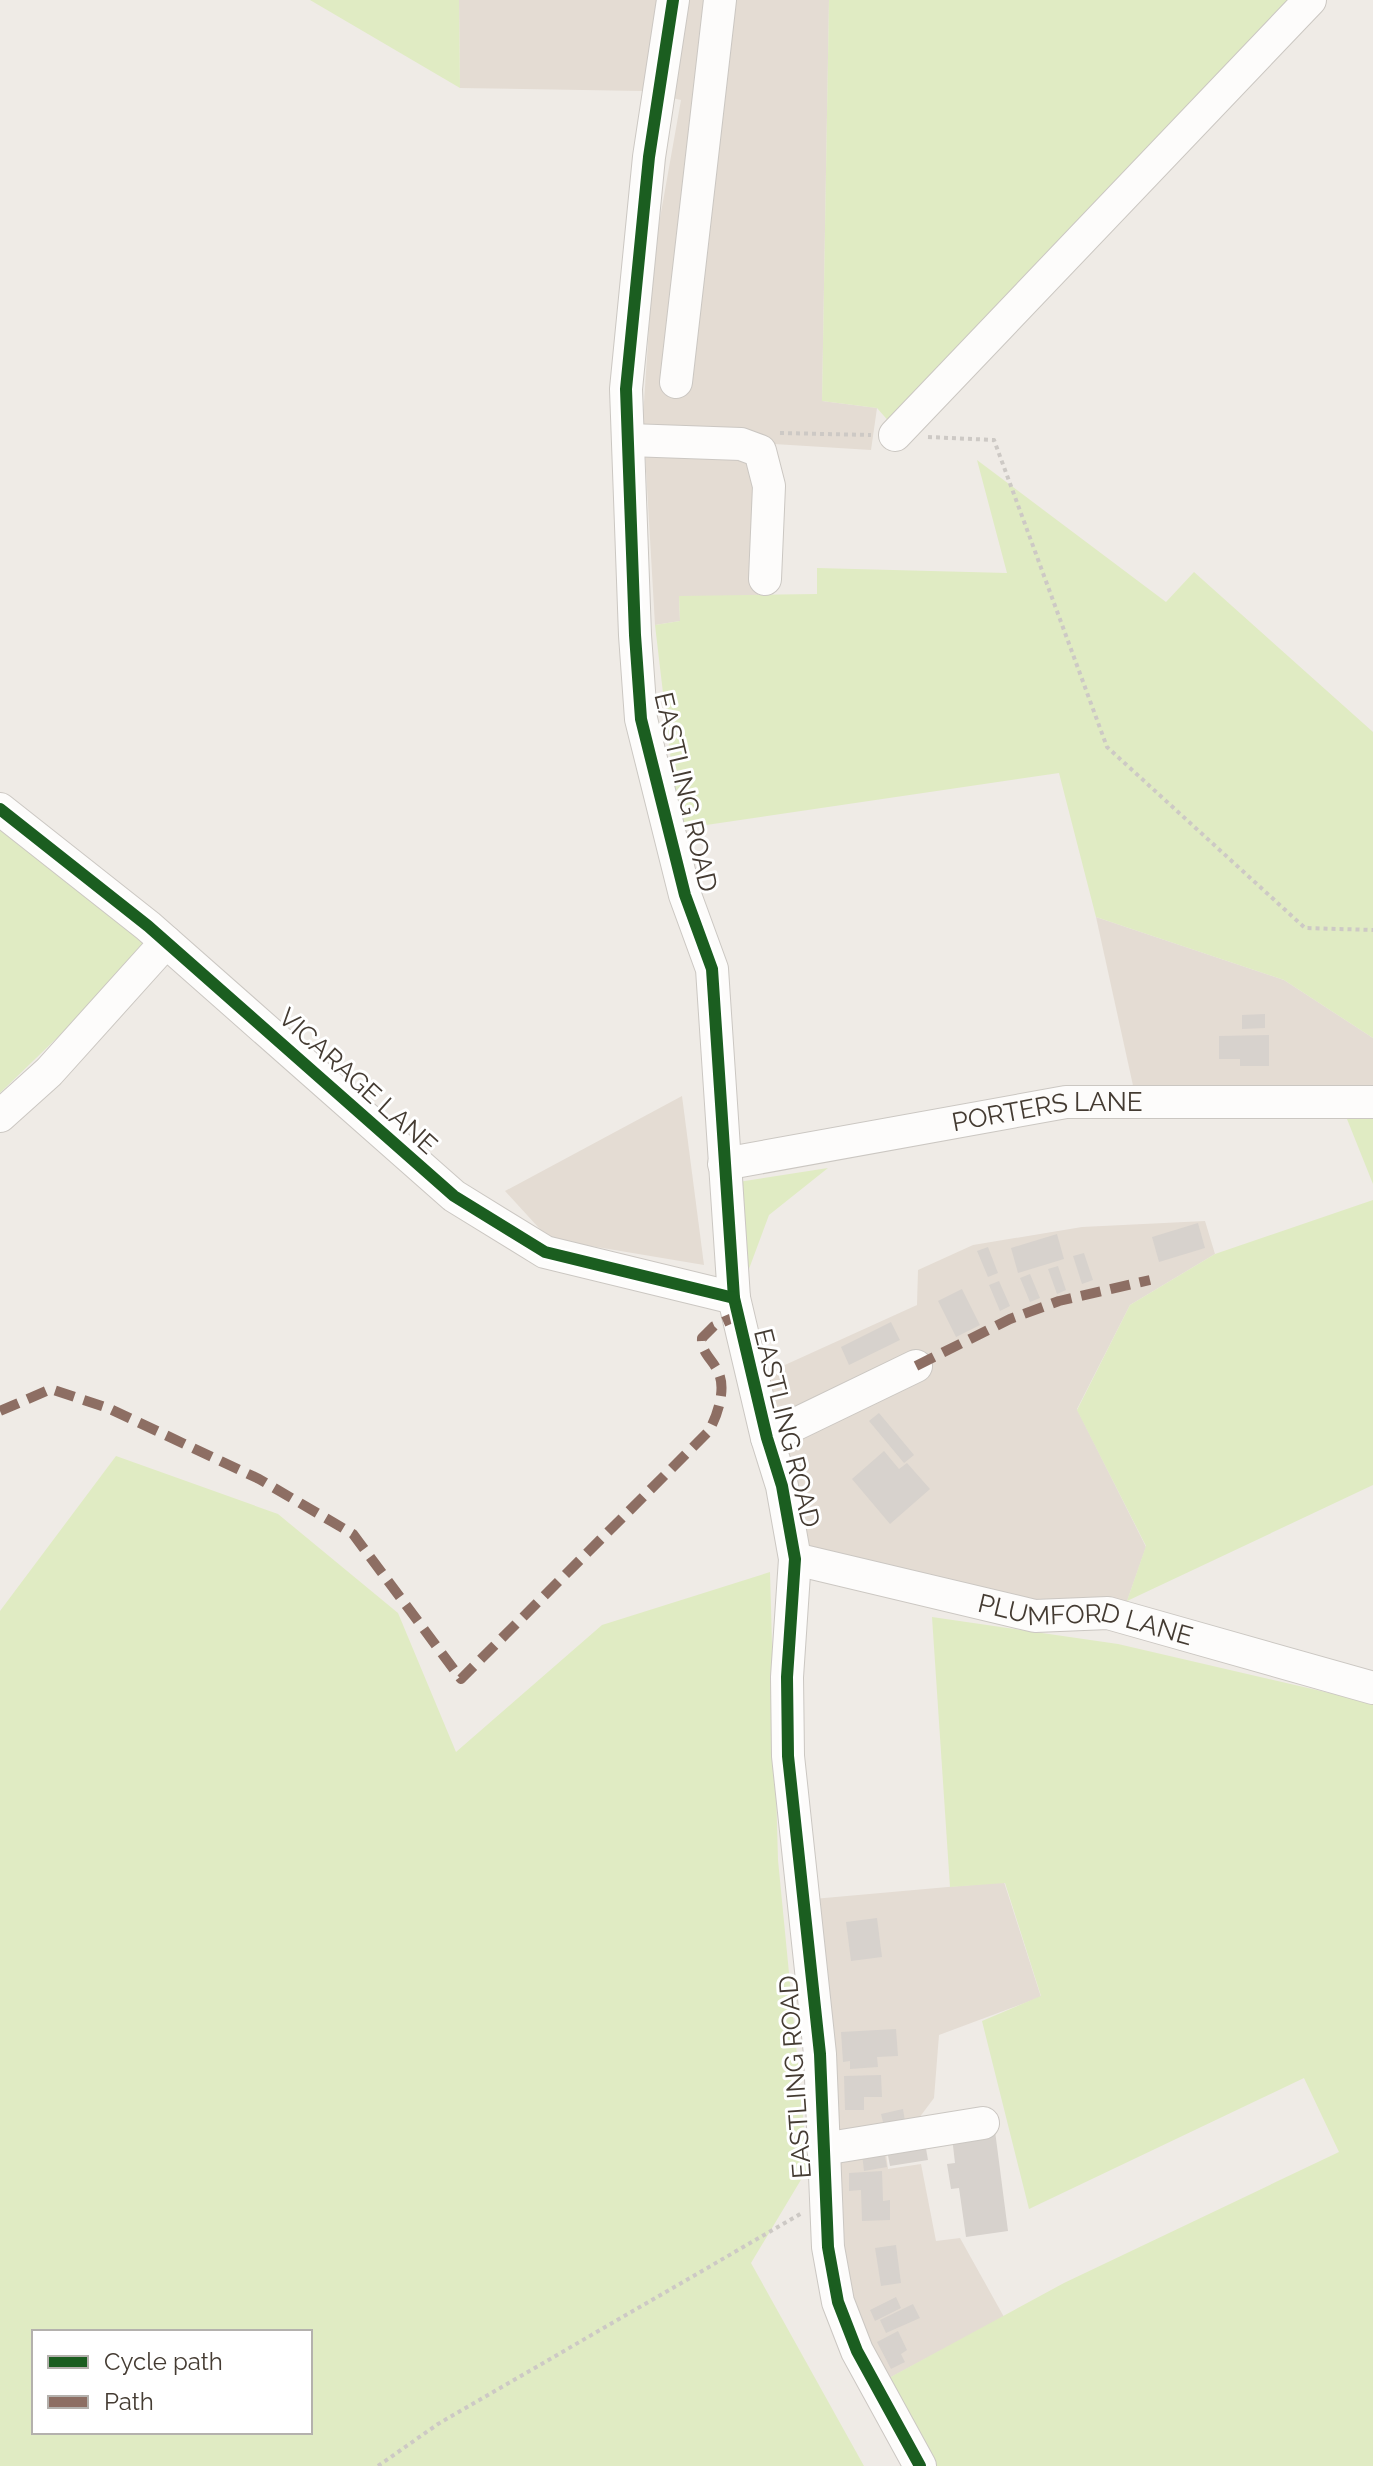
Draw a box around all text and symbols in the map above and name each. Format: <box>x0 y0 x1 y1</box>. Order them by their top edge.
street label: EASTLING ROAD <box>648 689 724 895</box>
street label: VICARAGE LANE <box>273 1002 443 1160</box>
street label: PORTERS LANE <box>949 1087 1143 1137</box>
street label: EASTLING ROAD <box>748 1326 826 1530</box>
street label: PLUMFORD LANE <box>975 1588 1196 1651</box>
street label: EASTLING ROAD <box>773 1974 817 2180</box>
legend <box>32 2330 312 2434</box>
text: Cycle path <box>104 2347 223 2376</box>
text: Path <box>104 2387 154 2416</box>

